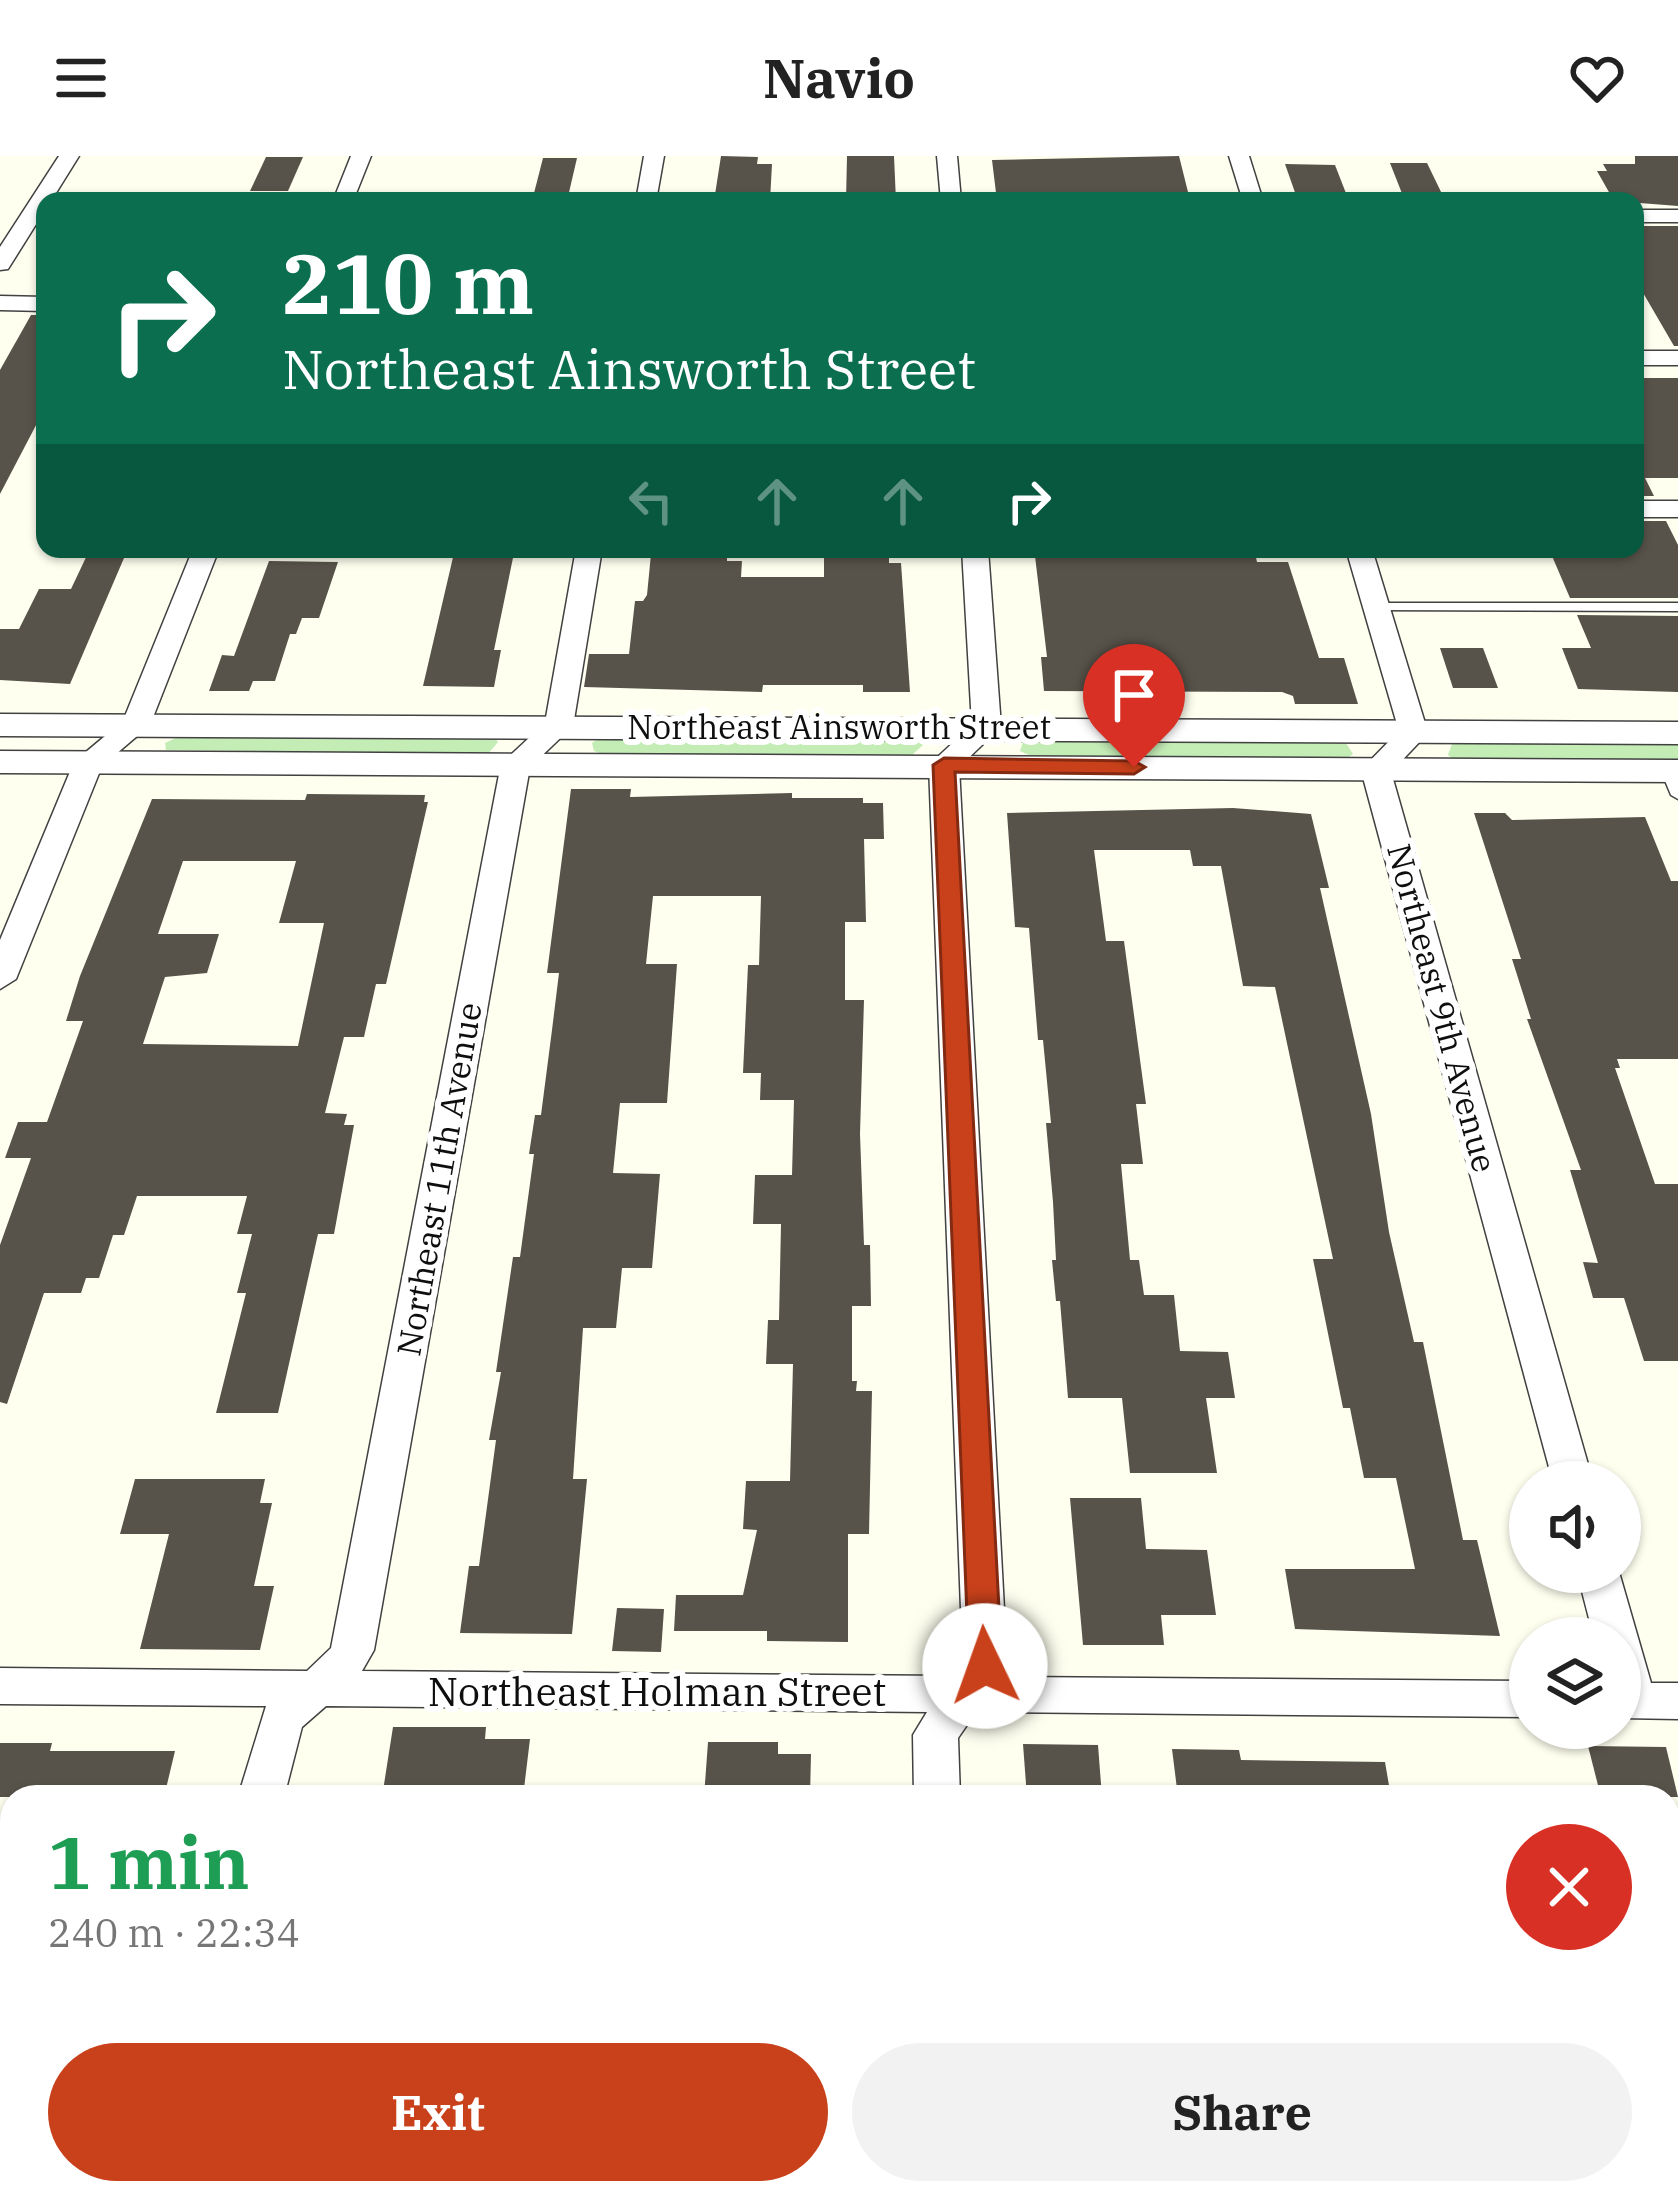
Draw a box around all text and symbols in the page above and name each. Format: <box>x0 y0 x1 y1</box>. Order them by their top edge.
text: Navio <box>763 43 915 113</box>
icon: menu <box>48 45 114 111</box>
icon: heart <box>1564 45 1630 111</box>
text: 210 m <box>282 228 534 337</box>
icon: right <box>84 240 240 396</box>
text: Northeast Ainsworth Street <box>282 334 976 404</box>
icon: left <box>618 468 684 534</box>
icon: ahead <box>744 468 810 534</box>
icon: ahead <box>870 468 936 534</box>
icon: right <box>996 468 1062 534</box>
pin <box>1083 644 1185 767</box>
icon: arrive <box>1101 662 1167 728</box>
street label: Northeast Ainsworth Street <box>627 705 1051 748</box>
street label: Northeast 9th Avenue <box>1378 839 1507 1177</box>
street label: Northeast 11th Avenue <box>386 999 491 1359</box>
map controls <box>1509 1461 1641 1749</box>
button: sound <box>1509 1461 1641 1593</box>
position arrow <box>922 1603 1048 1729</box>
button: layers <box>1509 1617 1641 1749</box>
street label: Northeast Holman Street <box>428 1666 886 1717</box>
text: 1 min <box>48 1815 250 1909</box>
button: close <box>1506 1824 1632 1950</box>
text: 240 m · 22:34 <box>48 1907 300 1958</box>
button: Exit <box>48 2043 828 2181</box>
button: Share <box>852 2043 1632 2181</box>

